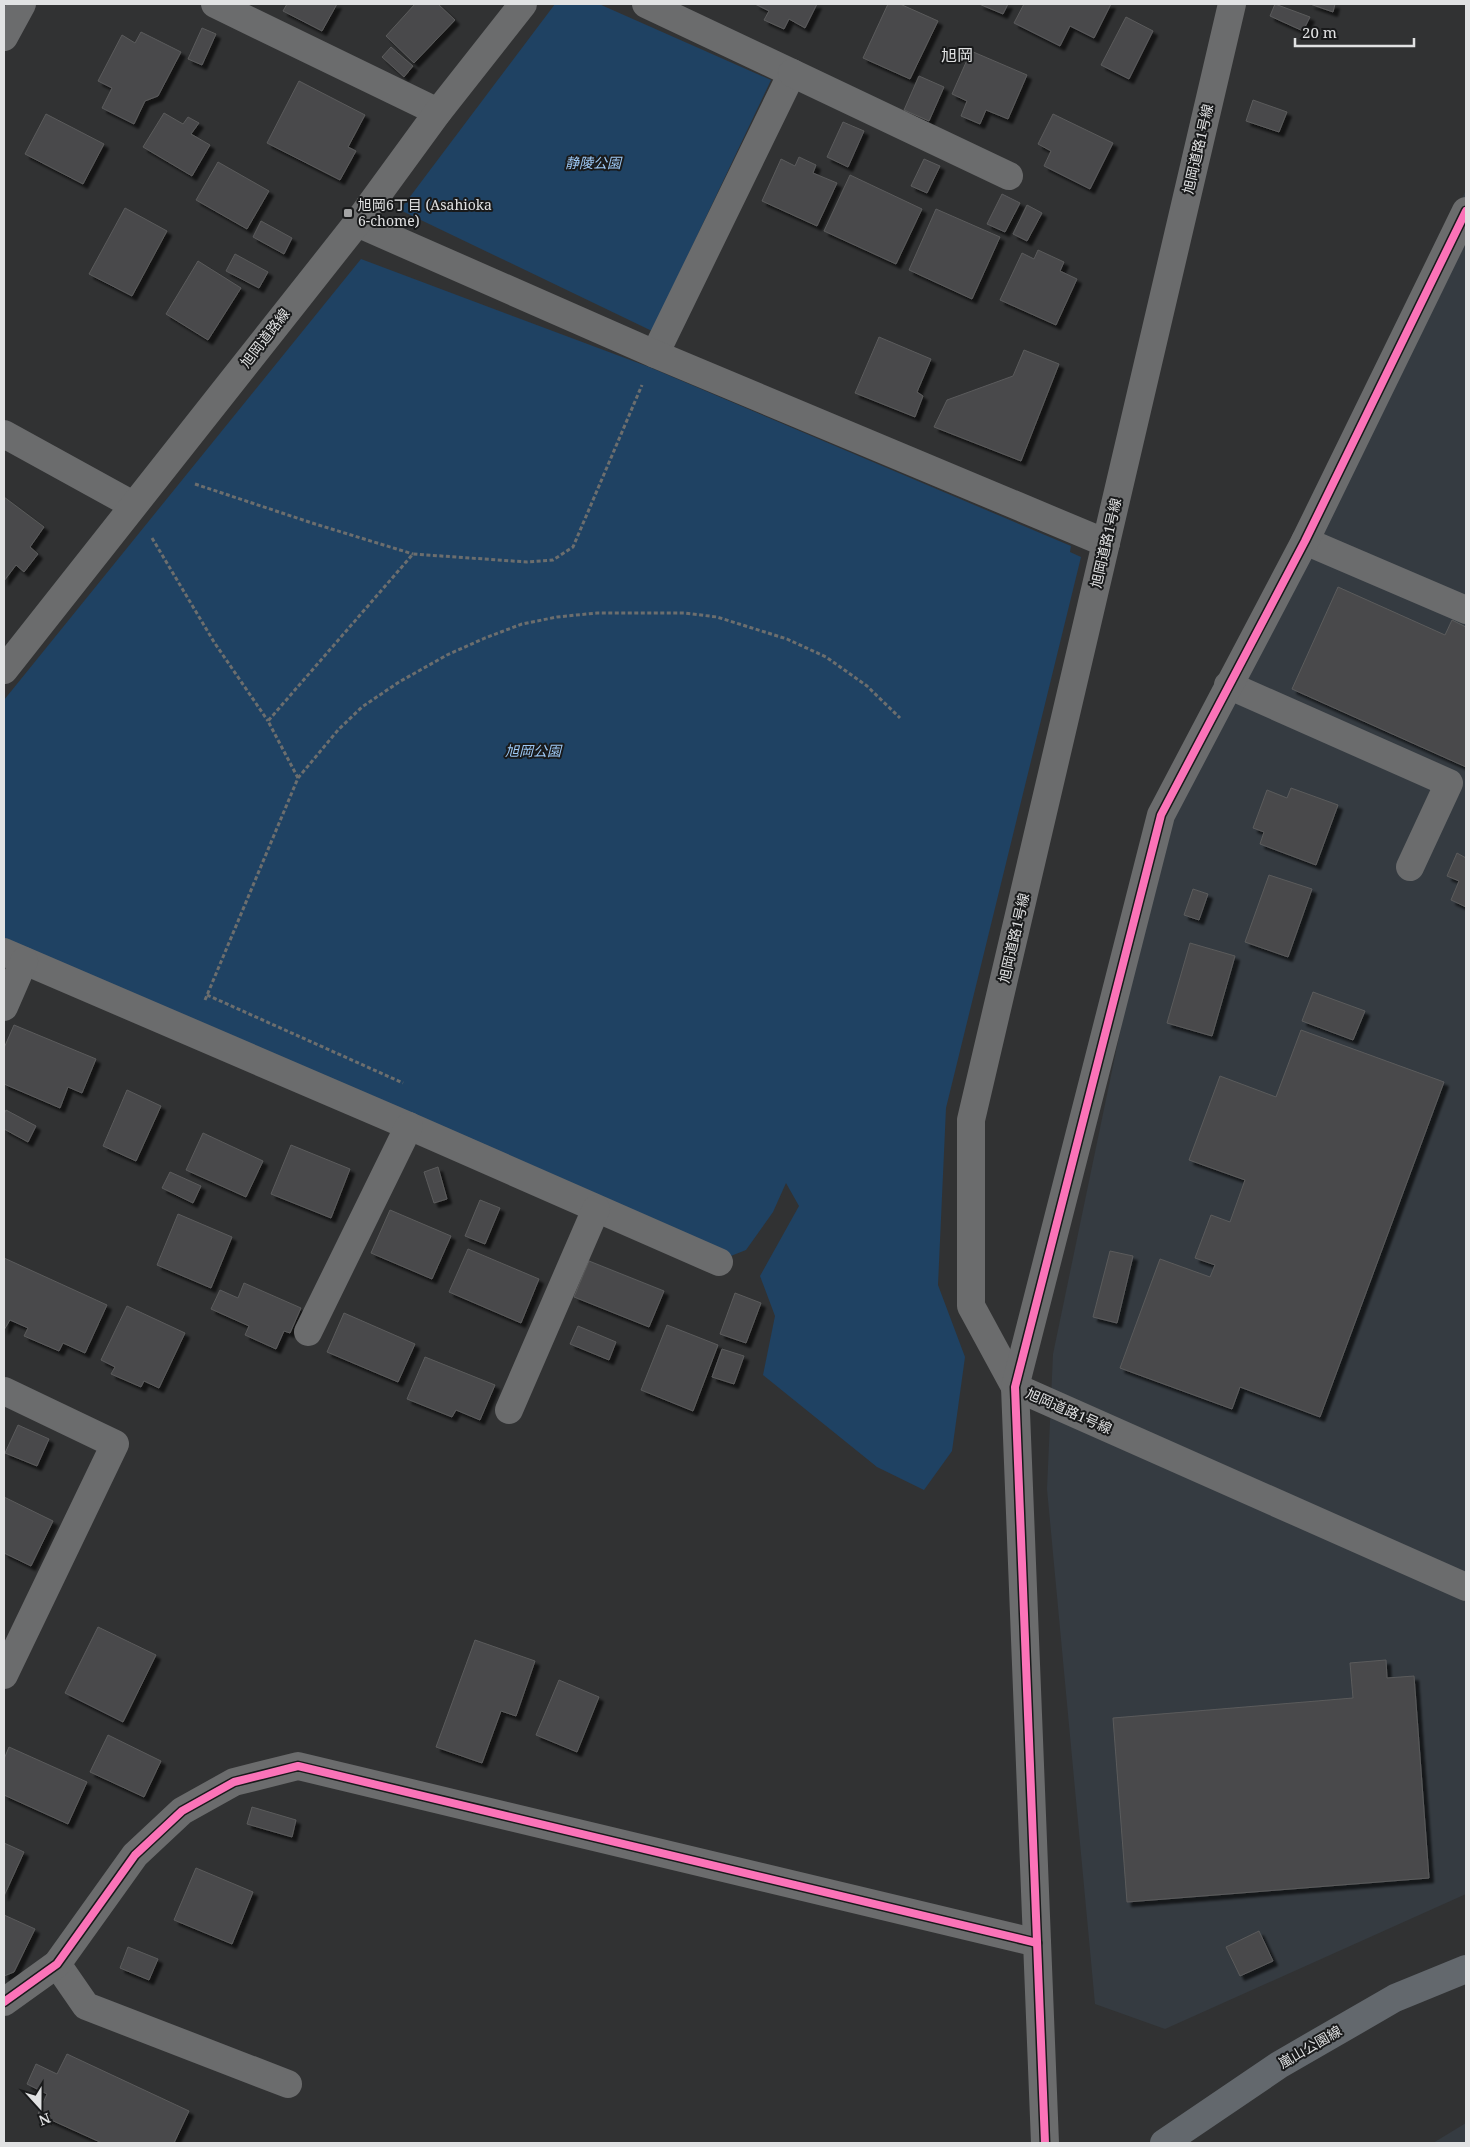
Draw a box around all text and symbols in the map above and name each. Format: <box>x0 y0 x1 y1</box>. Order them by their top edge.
scale bar <box>1295 15 1414 47</box>
text: 20 m <box>1302 22 1337 42</box>
district label: 旭岡 <box>941 44 973 66</box>
street label: 旭岡道路1号線 <box>1178 102 1217 196</box>
park label: 静陵公園 <box>565 153 623 172</box>
place label: 旭岡6丁目 (Asahioka 6-chome) <box>358 195 492 230</box>
marker: 旭岡6丁目 (Asahioka 6-chome) <box>342 207 354 219</box>
street label: 旭岡道路線 <box>236 304 294 371</box>
street label: 旭岡道路1号線 <box>1086 496 1125 590</box>
park label: 旭岡公園 <box>505 741 563 760</box>
street label: 旭岡道路1号線 <box>994 891 1033 985</box>
street label: 旭岡道路1号線 <box>1023 1383 1115 1438</box>
street label: 嵐山公園線 <box>1275 2021 1345 2072</box>
north arrow <box>15 2082 65 2132</box>
text: N <box>36 2109 53 2130</box>

